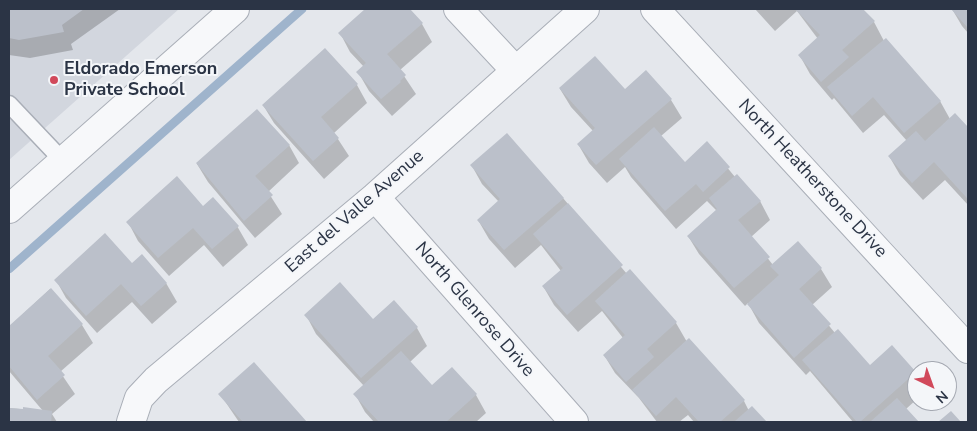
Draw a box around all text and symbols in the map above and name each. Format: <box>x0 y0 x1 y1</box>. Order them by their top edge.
place label: Eldorado Emerson Private School <box>64 59 217 102</box>
marker: Eldorado Emerson Private School <box>48 74 60 86</box>
street label: North Heatherstone Drive <box>733 95 891 263</box>
street label: East del Valle Avenue <box>281 146 429 278</box>
street label: North Glenrose Drive <box>410 238 538 382</box>
north arrow <box>907 361 957 411</box>
text: N <box>931 386 952 407</box>

